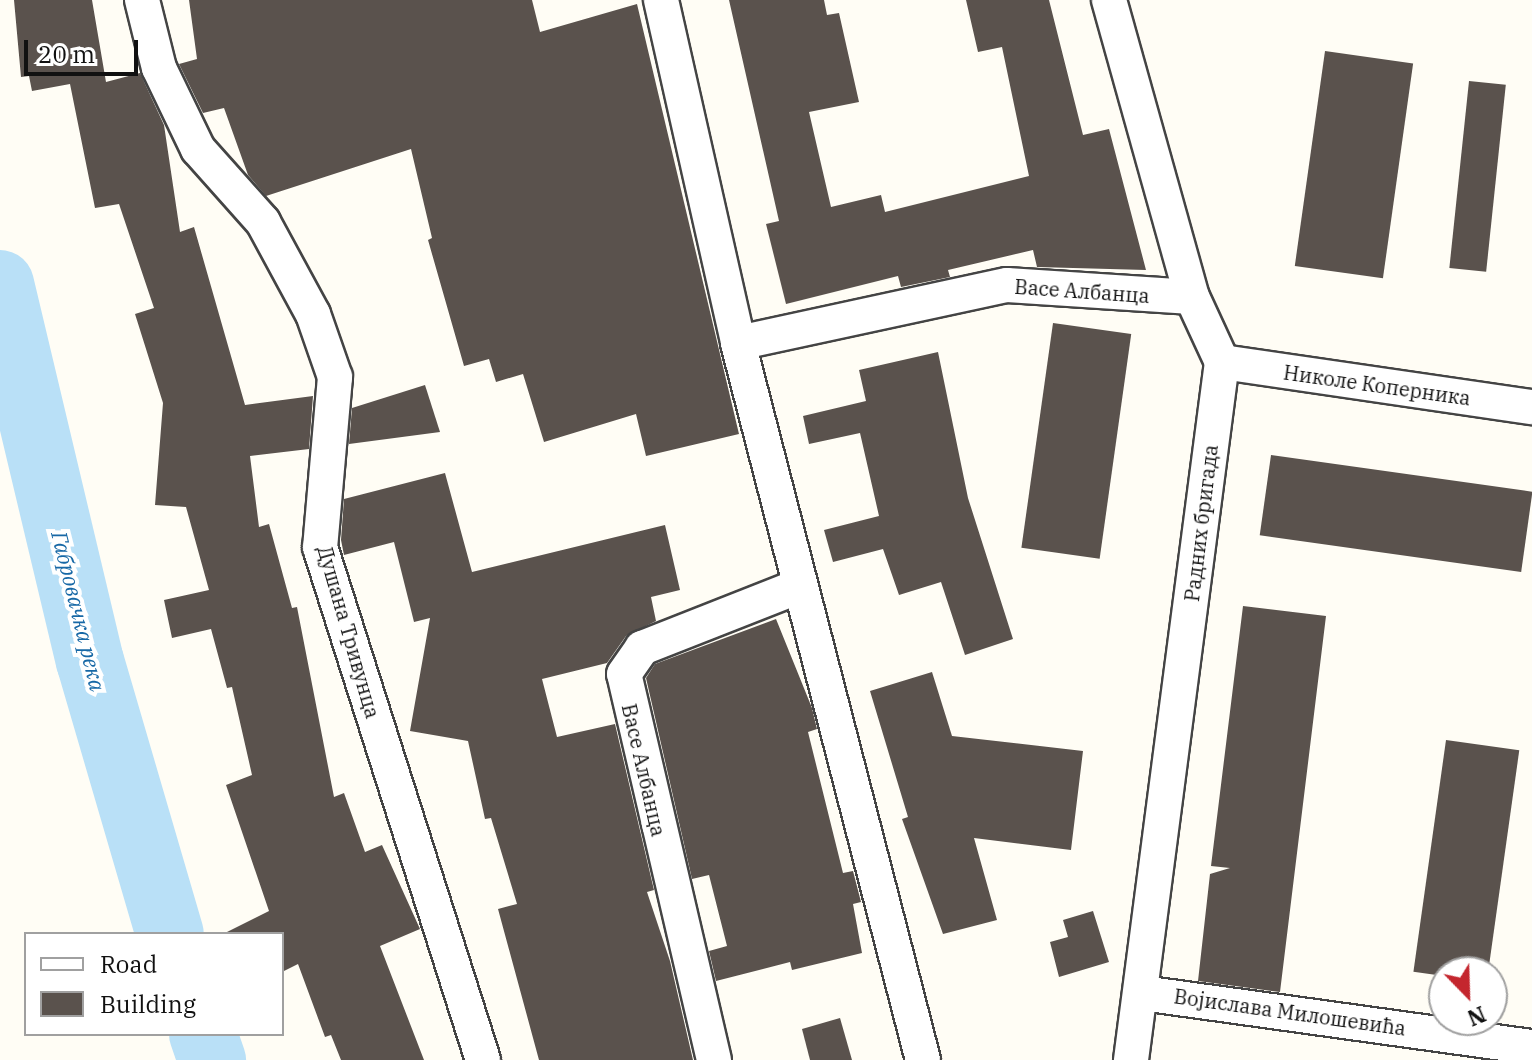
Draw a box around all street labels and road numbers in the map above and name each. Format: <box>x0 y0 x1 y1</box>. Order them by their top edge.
street label: Васе Албанца <box>1014 274 1150 308</box>
street label: Николе Коперника <box>1282 360 1472 410</box>
street label: Радних бригада <box>1179 443 1223 603</box>
street label: Душана Тривунца <box>313 543 385 721</box>
street label: Васе Албанца <box>617 701 671 839</box>
street label: Војислава Милошевића <box>1172 984 1408 1040</box>

